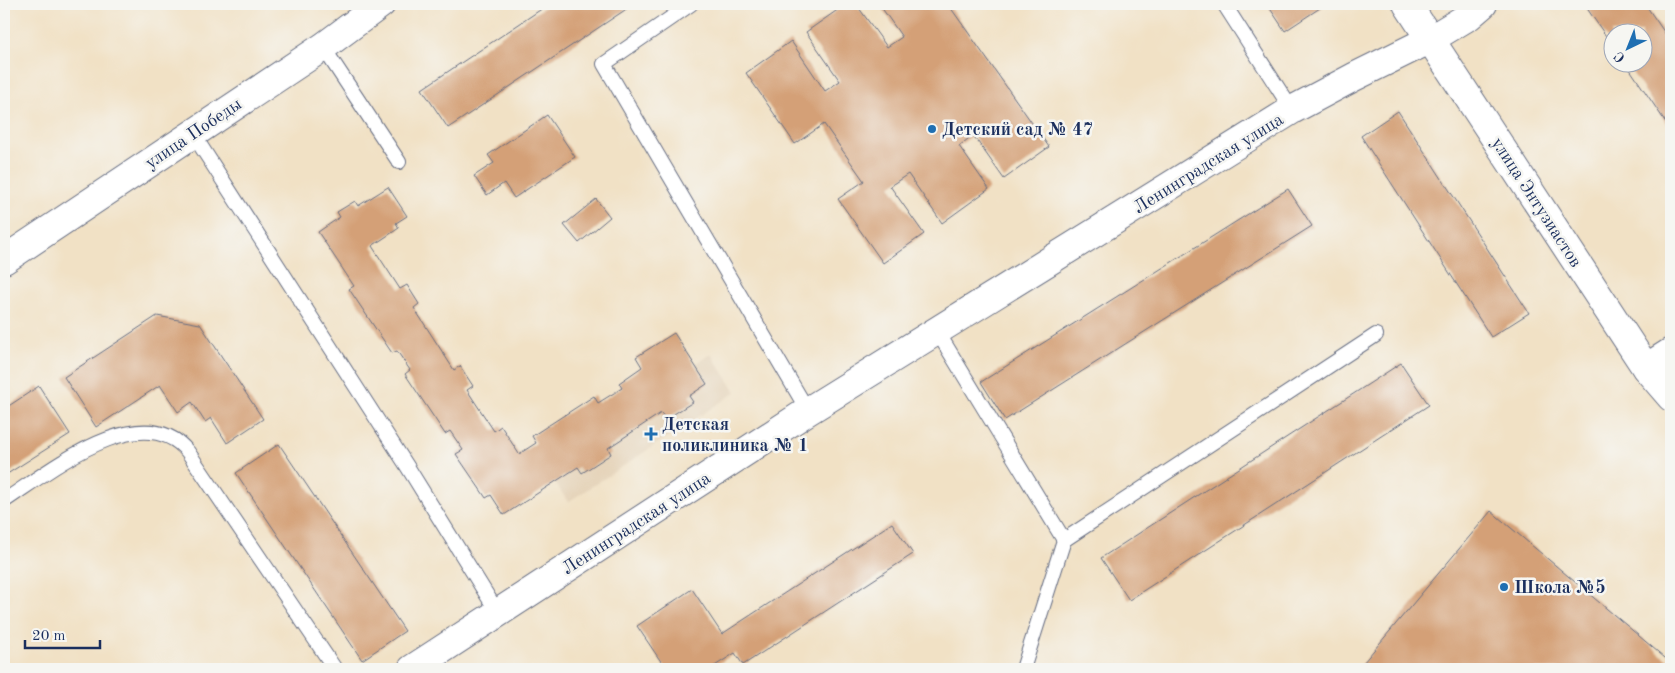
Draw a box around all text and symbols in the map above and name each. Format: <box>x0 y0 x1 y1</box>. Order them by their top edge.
north arrow <box>1602 22 1652 72</box>
text: С <box>1612 49 1628 65</box>
street label: улица Победы <box>142 95 245 173</box>
street label: Ленинградская улица <box>1130 110 1287 217</box>
place label: Детский сад № 47 <box>942 121 1093 139</box>
marker: Детский сад № 47 <box>926 123 938 135</box>
street label: улица Энтузиастов <box>1488 134 1585 271</box>
place label: Детская поликлиника № 1 <box>662 416 808 455</box>
marker: Детская поликлиника № 1 <box>644 427 658 441</box>
street label: Ленинградская улица <box>559 469 714 578</box>
place label: Школа №5 <box>1514 579 1606 597</box>
marker: Школа №5 <box>1498 581 1510 593</box>
scale bar <box>25 618 100 650</box>
text: 20 m <box>32 629 66 644</box>

